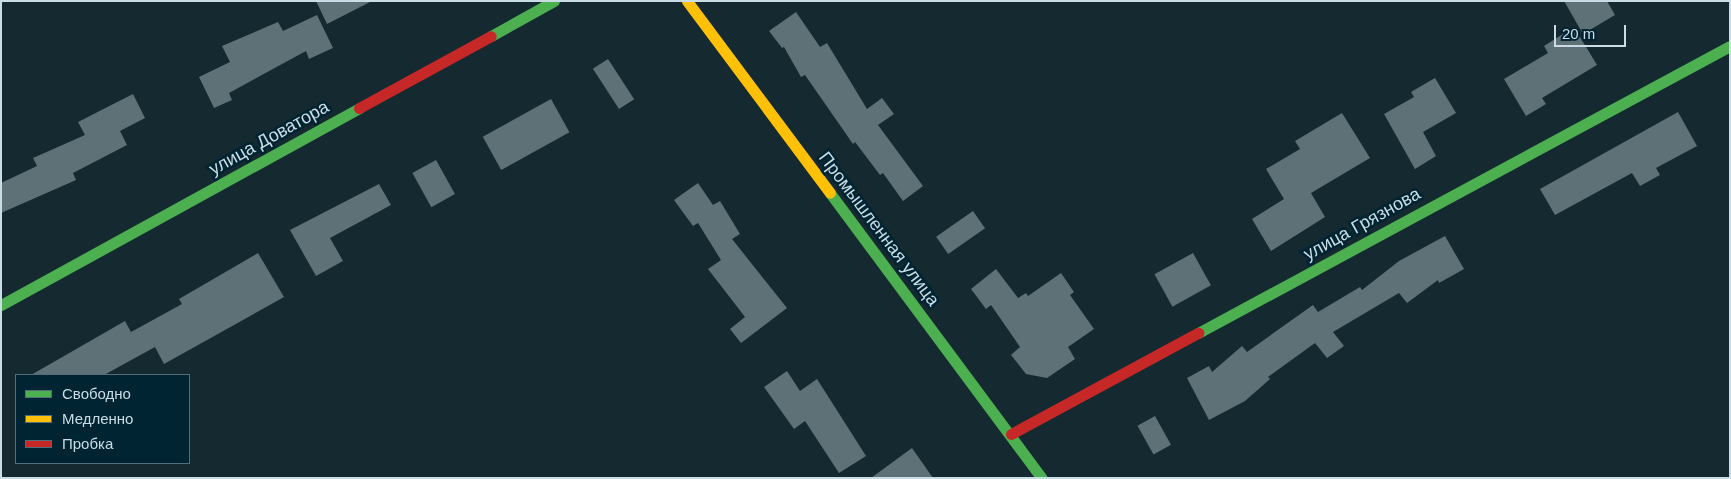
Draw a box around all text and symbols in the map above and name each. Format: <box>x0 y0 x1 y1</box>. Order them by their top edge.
scale bar <box>1556 15 1628 47</box>
text: 20 m <box>1562 25 1595 42</box>
street label: улица Доватора <box>205 96 333 180</box>
street label: Промышленная улица <box>814 148 944 310</box>
street label: улица Грязнова <box>1300 183 1424 265</box>
legend <box>15 374 190 464</box>
text: Свободно <box>62 385 131 402</box>
text: Медленно <box>62 410 133 427</box>
text: Пробка <box>62 435 113 452</box>

